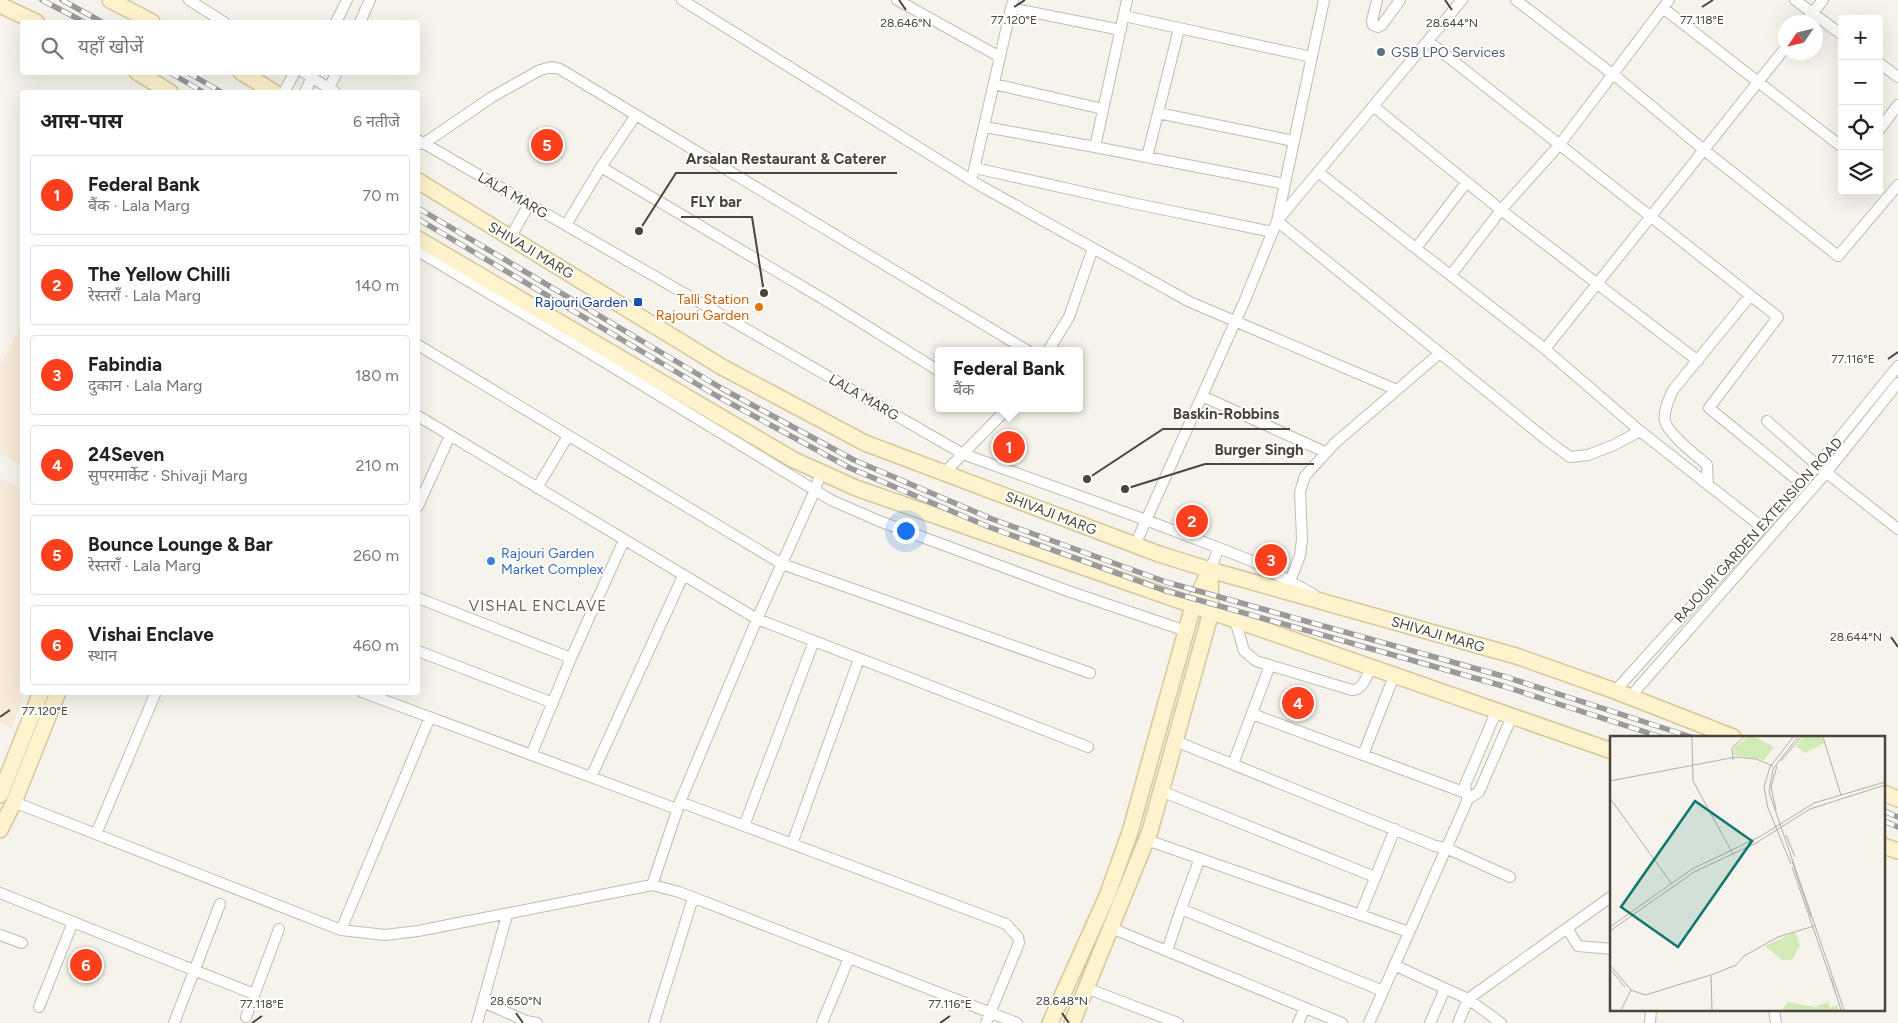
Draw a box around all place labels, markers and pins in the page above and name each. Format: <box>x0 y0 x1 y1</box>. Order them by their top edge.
place label: GSB LPO Services <box>1391 44 1505 61</box>
marker: GSB LPO Services <box>1375 46 1387 58</box>
pin: 5 <box>531 126 563 164</box>
callout: Arsalan Restaurant & Caterer <box>676 143 897 173</box>
callout: FLY bar <box>681 187 752 217</box>
place label: Talli Station Rajouri Garden <box>656 291 749 324</box>
place label: Rajouri Garden <box>535 294 628 311</box>
marker: Rajouri Garden <box>632 296 644 308</box>
marker: Talli Station Rajouri Garden <box>753 301 765 313</box>
callout: Baskin-Robbins <box>1163 399 1290 429</box>
pin: 1 <box>993 428 1025 466</box>
callout: Burger Singh <box>1205 434 1314 464</box>
pin: 2 <box>1176 502 1208 540</box>
pin: 3 <box>1255 541 1287 579</box>
place label: Rajouri Garden Market Complex <box>501 545 604 578</box>
marker: Rajouri Garden Market Complex <box>485 555 497 567</box>
pin: 4 <box>1282 684 1314 722</box>
pin: 6 <box>70 946 102 984</box>

